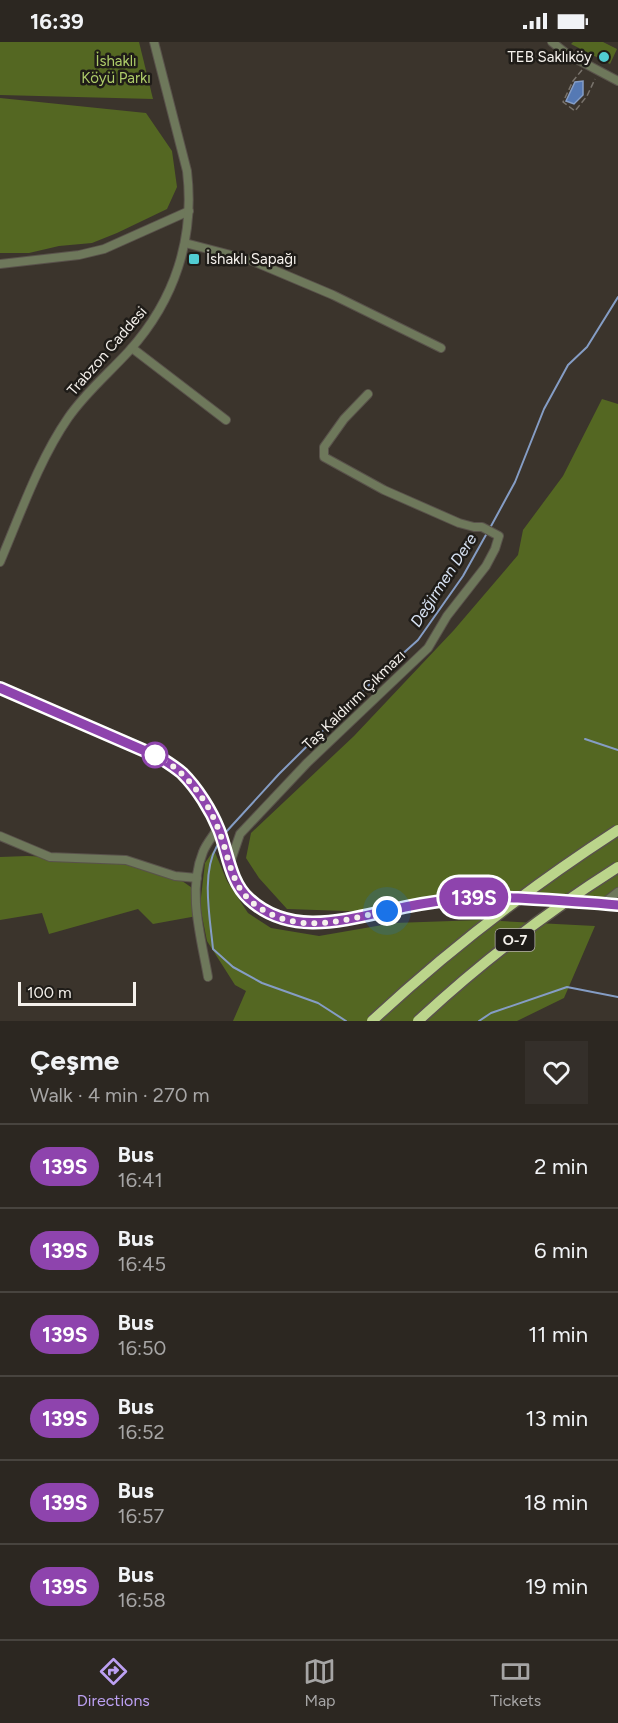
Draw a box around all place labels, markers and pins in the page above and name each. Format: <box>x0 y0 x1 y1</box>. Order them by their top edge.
place label: TEB Saklıköy <box>508 48 592 66</box>
marker: TEB Saklıköy <box>597 50 611 64</box>
place label: İshaklı Sapağı <box>206 250 297 268</box>
marker: İshaklı Sapağı <box>187 252 201 266</box>
unlabelled marker <box>142 742 168 768</box>

